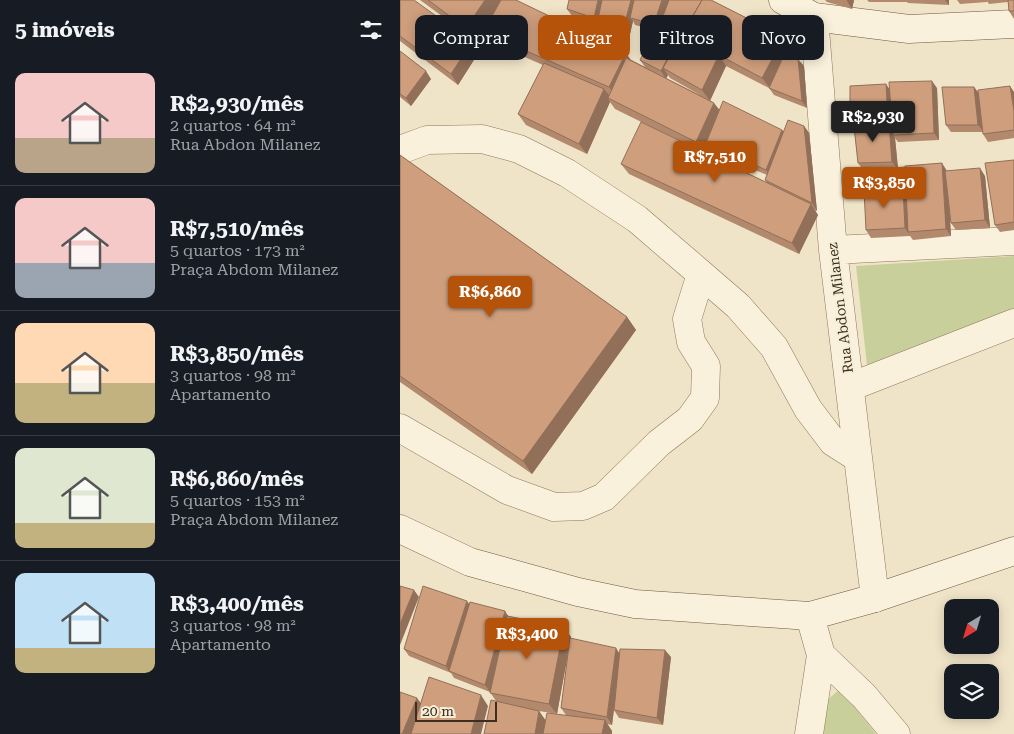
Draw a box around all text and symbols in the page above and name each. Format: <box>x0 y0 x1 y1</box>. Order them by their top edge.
chip: Comprar <box>415 15 528 60</box>
chip: Alugar <box>538 15 630 60</box>
chip: Filtros <box>640 15 732 60</box>
chip: Novo <box>742 15 824 60</box>
icon: filters <box>357 16 385 44</box>
text: 5 imóveis <box>15 18 115 42</box>
text: R$2,930/mês <box>170 92 304 116</box>
icon: home <box>55 93 115 153</box>
pin: R$2,930 <box>827 100 919 143</box>
text: R$2,930 <box>842 107 904 126</box>
text: 2 quartos · 64 m² <box>170 116 296 135</box>
text: Rua Abdon Milanez <box>170 135 320 154</box>
pin: R$7,510 <box>669 140 761 183</box>
text: R$7,510 <box>684 147 746 166</box>
pin: R$3,850 <box>838 166 930 209</box>
text: R$3,850 <box>853 173 915 192</box>
text: R$7,510/mês <box>170 217 304 241</box>
icon: home <box>55 218 115 278</box>
text: 5 quartos · 173 m² <box>170 241 305 260</box>
street label: Rua Abdon Milanez <box>824 241 856 374</box>
text: Praça Abdom Milanez <box>170 260 338 279</box>
pin: R$6,860 <box>444 276 536 318</box>
text: R$6,860 <box>459 282 521 301</box>
text: R$3,850/mês <box>170 342 304 366</box>
icon: home <box>55 343 115 403</box>
text: 3 quartos · 98 m² <box>170 366 296 385</box>
text: Apartamento <box>170 385 271 404</box>
text: R$6,860/mês <box>170 467 304 491</box>
icon: home <box>55 468 115 528</box>
text: 5 quartos · 153 m² <box>170 491 305 510</box>
text: Praça Abdom Milanez <box>170 510 338 529</box>
text: R$3,400/mês <box>170 592 304 616</box>
icon: home <box>55 593 115 653</box>
north arrow <box>944 599 999 654</box>
map controls <box>944 599 999 719</box>
text: 3 quartos · 98 m² <box>170 616 296 635</box>
pin: R$3,400 <box>481 618 573 660</box>
text: R$3,400 <box>496 624 558 643</box>
text: Apartamento <box>170 635 271 654</box>
button: layers <box>944 664 999 719</box>
scale bar <box>415 699 498 722</box>
text: 20 m <box>422 703 454 719</box>

